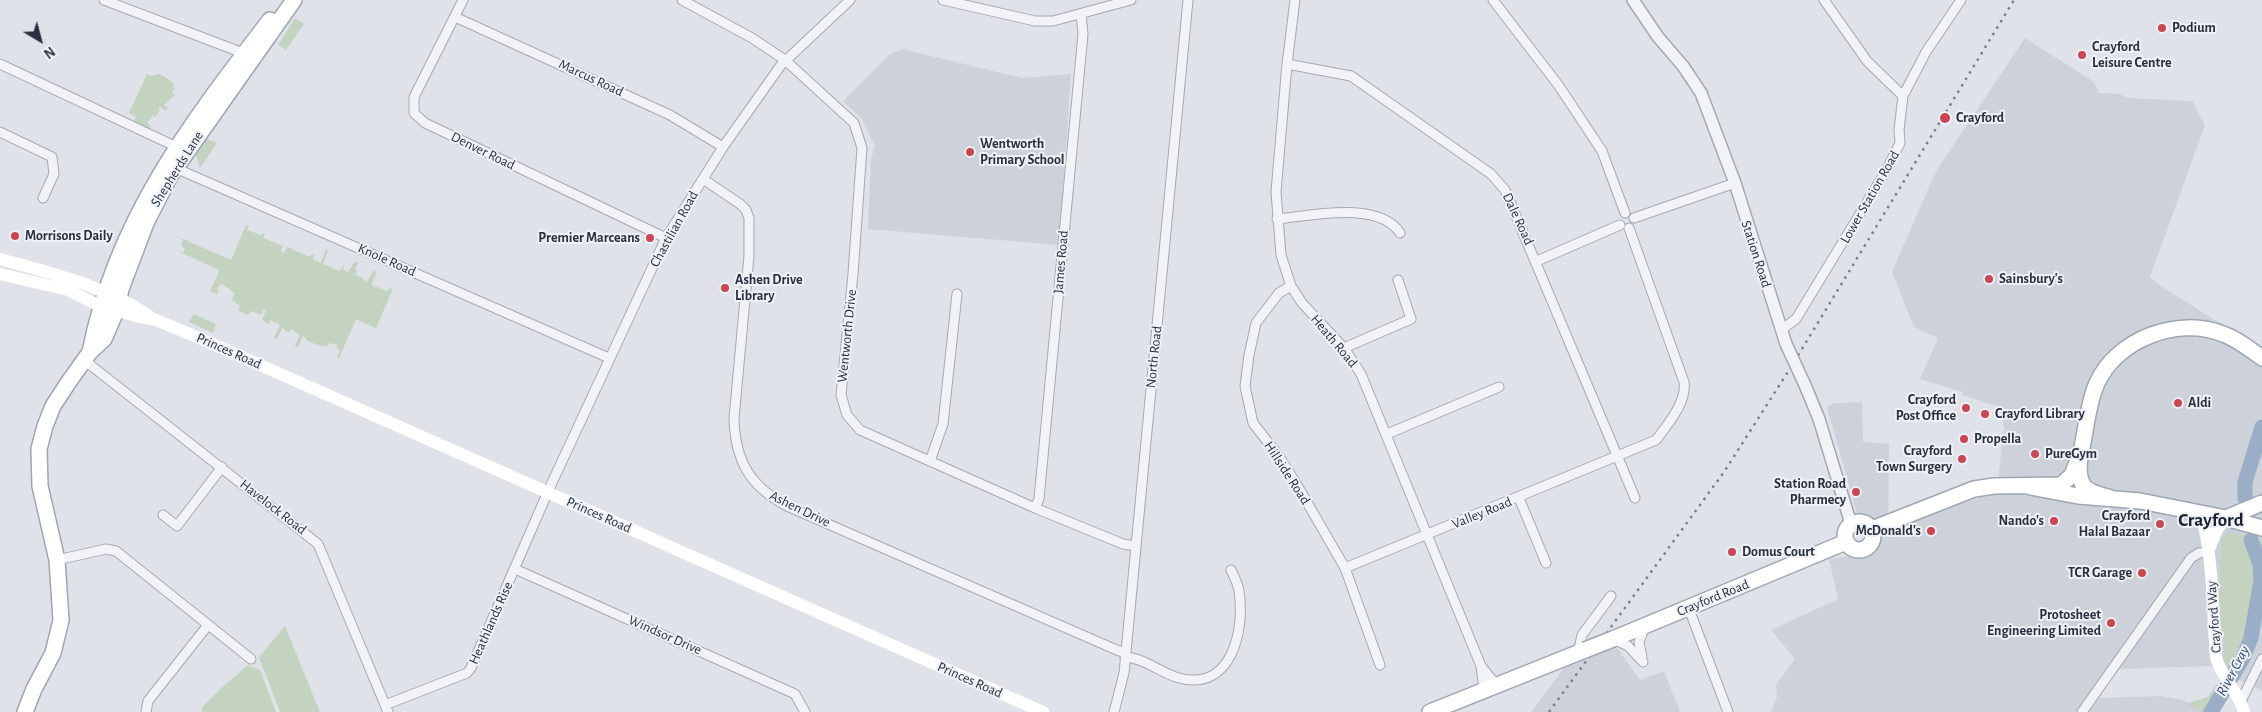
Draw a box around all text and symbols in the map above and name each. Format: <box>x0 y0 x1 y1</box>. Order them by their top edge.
north arrow <box>15 15 65 65</box>
place label: Podium <box>2172 20 2216 36</box>
marker: Podium <box>2156 22 2168 34</box>
place label: Crayford Leisure Centre <box>2092 39 2172 72</box>
text: N <box>41 43 57 60</box>
marker: Crayford Leisure Centre <box>2076 49 2088 61</box>
street label: Marcus Road <box>556 56 626 100</box>
place label: Crayford <box>1956 110 2004 126</box>
marker: Crayford <box>1938 111 1952 125</box>
street label: Shepherds Lane <box>147 128 207 210</box>
street label: Denver Road <box>448 128 518 174</box>
place label: Wentworth Primary School <box>980 136 1065 168</box>
marker: Wentworth Primary School <box>964 146 976 158</box>
street label: Lower Station Road <box>1837 148 1903 246</box>
street label: Chastilian Road <box>646 188 702 270</box>
street label: Dale Road <box>1499 190 1537 248</box>
street label: Station Road <box>1737 218 1775 290</box>
place label: Morrisons Daily <box>25 228 113 244</box>
marker: Morrisons Daily <box>9 230 21 242</box>
place label: Premier Marceans <box>538 230 640 246</box>
street label: James Road <box>1050 230 1072 294</box>
marker: Premier Marceans <box>644 232 656 244</box>
street label: Knole Road <box>355 240 419 280</box>
place label: Sainsbury's <box>1999 271 2063 287</box>
place label: Ashen Drive Library <box>735 272 803 304</box>
marker: Sainsbury's <box>1983 273 1995 285</box>
marker: Ashen Drive Library <box>719 282 731 294</box>
street label: Wentworth Drive <box>834 289 860 383</box>
street label: Heath Road <box>1307 311 1361 371</box>
street label: North Road <box>1142 325 1166 389</box>
street label: Princes Road <box>194 329 264 373</box>
place label: Crayford Post Office <box>1896 392 1956 424</box>
place label: Aldi <box>2188 395 2211 411</box>
marker: Aldi <box>2172 397 2184 409</box>
marker: Crayford Post Office <box>1960 402 1972 414</box>
place label: Crayford Library <box>1995 406 2085 422</box>
marker: Crayford Library <box>1979 408 1991 420</box>
place label: Propella <box>1974 431 2021 447</box>
marker: Propella <box>1958 433 1970 445</box>
street label: Hillside Road <box>1260 438 1314 508</box>
place label: Crayford Town Surgery <box>1876 443 1952 476</box>
place label: PureGym <box>2045 446 2097 462</box>
marker: PureGym <box>2029 448 2041 460</box>
marker: Crayford Town Surgery <box>1956 453 1968 465</box>
street label: Havelock Road <box>236 476 310 538</box>
place label: Station Road Pharmecy <box>1774 476 1846 508</box>
marker: Station Road Pharmecy <box>1850 486 1862 498</box>
street label: Ashen Drive <box>767 487 833 531</box>
street label: Princes Road <box>564 493 634 537</box>
street label: Valley Road <box>1450 493 1514 533</box>
place label: Crayford Halal Bazaar <box>2079 508 2150 540</box>
district label: Crayford <box>2178 509 2244 531</box>
place label: Nando's <box>1999 513 2044 529</box>
marker: Nando's <box>2048 515 2060 527</box>
marker: Crayford Halal Bazaar <box>2154 518 2166 530</box>
place label: McDonald's <box>1856 523 1921 539</box>
marker: McDonald's <box>1925 525 1937 537</box>
place label: Domus Court <box>1742 544 1815 560</box>
marker: Domus Court <box>1726 546 1738 558</box>
place label: TCR Garage <box>2068 565 2132 581</box>
marker: TCR Garage <box>2136 567 2148 579</box>
street label: Crayford Road <box>1674 576 1752 620</box>
street label: Heathlands Rise <box>465 579 517 667</box>
street label: Crayford Way <box>2203 580 2225 654</box>
place label: Protosheet Engineering Limited <box>1987 607 2101 640</box>
street label: Windsor Drive <box>626 611 704 659</box>
marker: Protosheet Engineering Limited <box>2105 617 2117 629</box>
water label: River Cray <box>2212 643 2254 699</box>
street label: Princes Road <box>935 658 1005 702</box>

